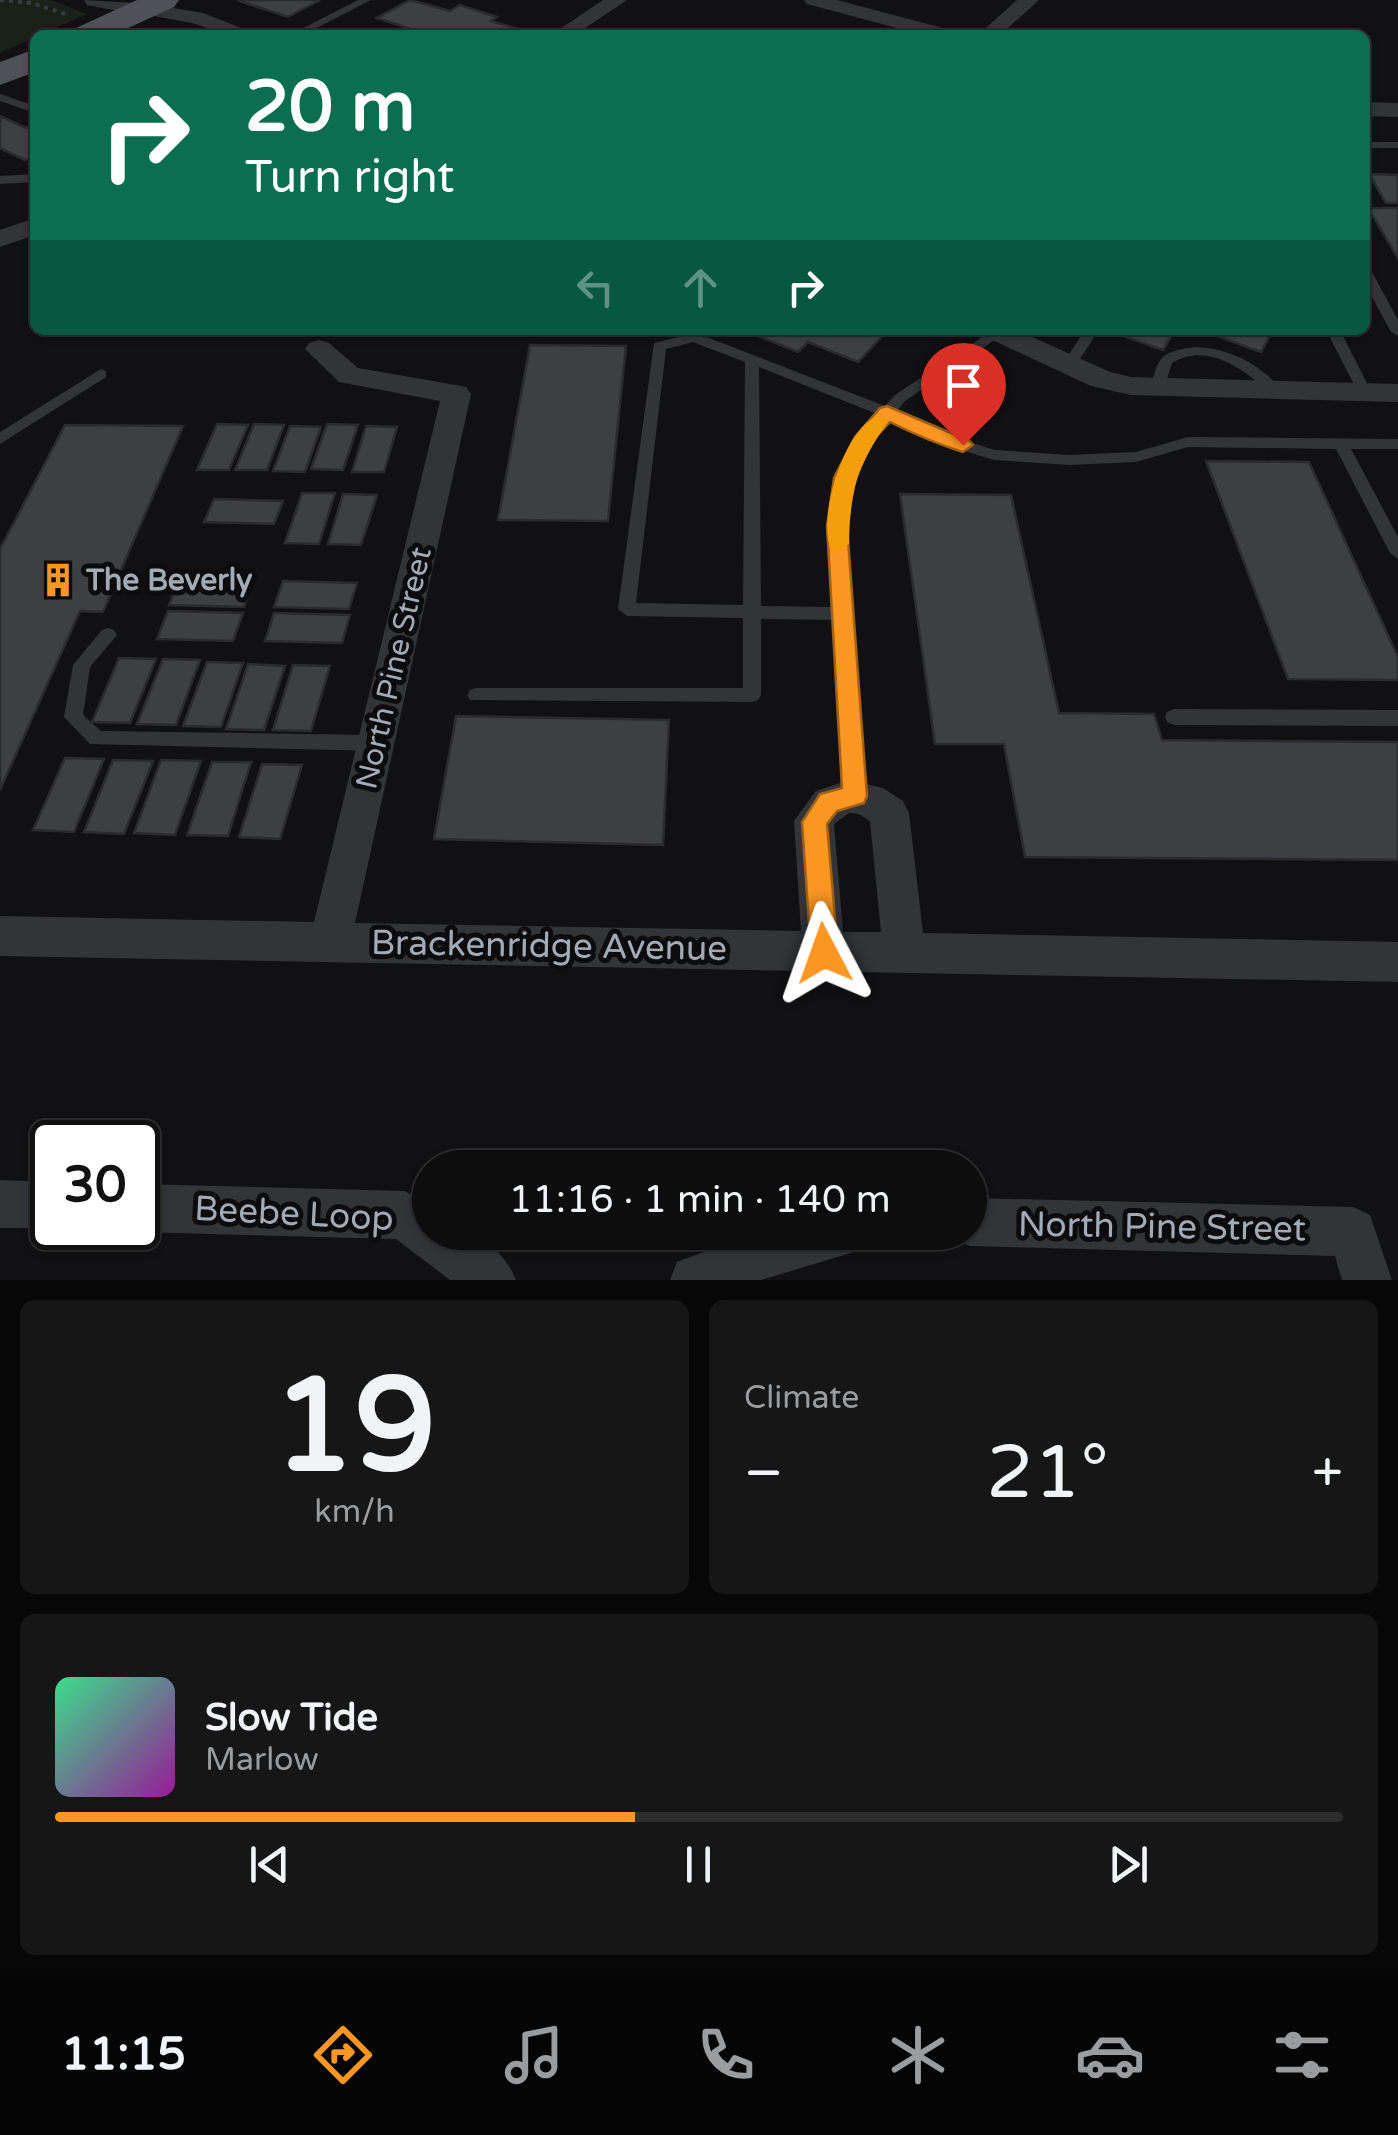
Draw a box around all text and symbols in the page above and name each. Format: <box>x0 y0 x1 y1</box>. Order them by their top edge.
text: 20 m <box>245 66 415 150</box>
icon: right <box>80 70 210 200</box>
text: Turn right <box>245 151 454 205</box>
icon: left <box>568 260 623 315</box>
icon: ahead <box>673 260 728 315</box>
icon: right <box>778 260 833 315</box>
pin <box>921 343 1006 446</box>
icon: arrive <box>936 358 991 413</box>
street label: North Pine Street <box>348 543 440 793</box>
building icon: The Beverly <box>39 561 77 599</box>
place label: The Beverly <box>85 562 252 599</box>
position arrow <box>772 901 876 1005</box>
street label: Brackenridge Avenue <box>371 922 727 970</box>
speed limit sign: 30 <box>30 1120 160 1250</box>
text: 11:16 · 1 min · 140 m <box>508 1177 891 1223</box>
street label: Beebe Loop <box>193 1188 395 1240</box>
street label: North Pine Street <box>1018 1203 1306 1251</box>
text: 19 <box>273 1350 436 1506</box>
text: Climate <box>744 1379 859 1417</box>
text: 21° <box>986 1428 1109 1518</box>
text: − <box>744 1441 783 1507</box>
text: + <box>1312 1441 1343 1507</box>
text: km/h <box>314 1493 395 1531</box>
text: Slow Tide <box>205 1695 378 1741</box>
text: Marlow <box>205 1741 319 1779</box>
icon: previous <box>242 1837 297 1892</box>
icon: pause <box>671 1837 726 1892</box>
icon: next <box>1101 1837 1156 1892</box>
icon: directions <box>308 2020 378 2090</box>
icon: music <box>499 2020 569 2090</box>
icon: phone <box>691 2020 761 2090</box>
icon: climate <box>883 2020 953 2090</box>
icon: car <box>1075 2020 1145 2090</box>
icon: filters <box>1267 2020 1337 2090</box>
text: 11:15 <box>61 2028 186 2082</box>

